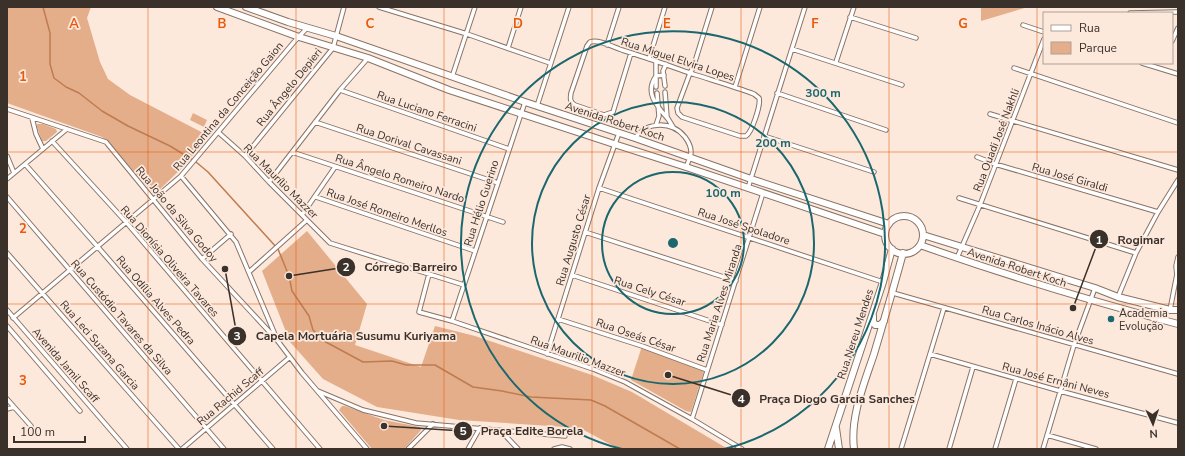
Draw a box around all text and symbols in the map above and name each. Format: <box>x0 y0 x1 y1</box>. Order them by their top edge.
legend <box>1043 12 1173 64</box>
text: A <box>69 15 79 33</box>
text: B <box>218 15 227 33</box>
text: C <box>366 15 375 33</box>
text: D <box>513 15 523 33</box>
text: E <box>663 15 671 33</box>
text: F <box>811 15 819 33</box>
text: G <box>958 15 968 33</box>
text: Rua <box>1079 20 1100 36</box>
street label: Rua Miguel Elvira Lopes <box>619 34 737 85</box>
street label: Rua Leontina da Conceição Gaion <box>170 39 287 174</box>
text: Parque <box>1079 40 1117 56</box>
street label: Rua Ângelo Depieri <box>253 45 325 129</box>
text: 1 <box>19 68 27 86</box>
text: 300 m <box>805 85 841 101</box>
street label: Rua Ouadi José Nakhli <box>970 86 1023 194</box>
street label: Rua Luciano Ferracini <box>375 87 479 136</box>
street label: Avenida Robert Koch <box>563 98 667 145</box>
street label: Rua Dorival Cavassani <box>354 120 463 169</box>
text: 200 m <box>755 135 791 151</box>
street label: Rua Maurílio Mazzer <box>240 141 321 222</box>
street label: Rua Ângelo Romeiro Nardo <box>333 149 467 207</box>
street label: Rua Hélio Guerino <box>460 158 503 248</box>
street label: Rua José Giraldi <box>1030 159 1110 195</box>
street label: Rua João da Silva Godoy <box>132 163 221 266</box>
street label: Rua José Romeiro Merllos <box>324 185 449 240</box>
text: 100 m <box>705 185 741 201</box>
street label: Rua Augusto César <box>552 193 595 288</box>
street label: Rua Dionísia Oliveira Tavares <box>117 202 222 320</box>
street label: Rua José Spoladore <box>696 204 792 249</box>
text: 2 <box>19 220 27 238</box>
callout: Rogimar <box>1089 227 1172 251</box>
text: 1 <box>1095 232 1103 248</box>
text: Rogimar <box>1117 232 1165 248</box>
centre of rings <box>666 236 680 250</box>
street label: Rua Maria Alves Miranda <box>693 242 746 364</box>
street label: Avenida Robert Koch <box>965 244 1069 291</box>
street label: Rua Odília Alves Pedra <box>113 253 199 348</box>
callout: Córrego Barreiro <box>336 255 465 279</box>
street label: Rua Custódio Tavares da Silva <box>67 256 176 378</box>
text: 2 <box>342 259 350 275</box>
text: Córrego Barreiro <box>364 259 458 275</box>
street label: Rua Cely César <box>612 273 688 310</box>
street label: Rua Nereu Mendes <box>834 287 877 381</box>
street label: Rua Leci Suzana Garcia <box>56 297 143 394</box>
street label: Rua Carlos Inácio Alves <box>980 302 1096 349</box>
place label: Academia Evolução <box>1119 306 1168 334</box>
marker: Academia Evolução <box>1106 314 1116 324</box>
street label: Rua Oseás César <box>594 315 678 356</box>
street label: Avenida Jamil Scaff <box>29 324 103 406</box>
callout: Capela Mortuária Susumu Kuriyama <box>227 324 464 348</box>
text: 3 <box>233 328 241 344</box>
text: Capela Mortuária Susumu Kuriyama <box>256 328 456 344</box>
street label: Rua Maurilio Mazzer <box>528 332 627 381</box>
street label: Rua José Ernâni Neves <box>1001 359 1111 402</box>
street label: Rua Rachid Scaff <box>194 364 267 429</box>
text: 3 <box>19 372 27 390</box>
callout: Praça Diogo Garcia Sanches <box>731 386 922 410</box>
text: 4 <box>737 391 745 407</box>
text: Praça Diogo Garcia Sanches <box>759 391 915 407</box>
north arrow <box>1133 404 1173 444</box>
scale bar <box>14 418 85 444</box>
callout: Praça Edite Borela <box>453 419 592 443</box>
text: 5 <box>459 423 467 439</box>
text: Praça Edite Borela <box>481 423 583 439</box>
text: 100 m <box>20 424 55 440</box>
text: N <box>1149 426 1158 441</box>

